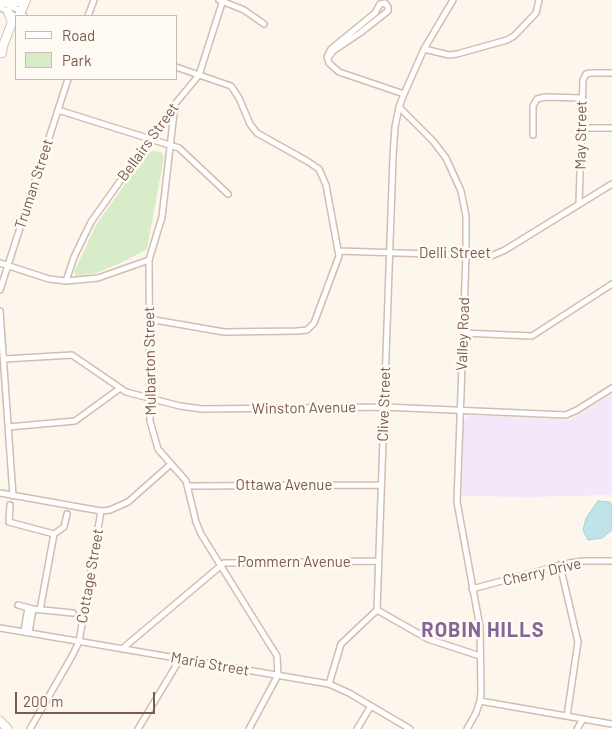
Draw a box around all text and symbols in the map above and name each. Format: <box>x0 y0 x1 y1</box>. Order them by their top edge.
legend <box>15 15 178 80</box>
text: Road <box>62 26 95 44</box>
text: Park <box>62 51 91 69</box>
street label: Bellairs Street <box>114 99 182 185</box>
street label: May Street <box>571 100 591 170</box>
street label: Truman Street <box>11 137 57 231</box>
street label: Delli Street <box>419 244 491 262</box>
street label: Valley Road <box>453 297 473 371</box>
street label: Mulbarton Street <box>140 306 160 416</box>
street label: Clive Street <box>374 366 394 442</box>
street label: Winston Avenue <box>252 398 356 418</box>
street label: Ottawa Avenue <box>236 476 332 494</box>
street label: Cottage Street <box>73 527 107 625</box>
street label: Pommern Avenue <box>237 553 351 571</box>
street label: Cherry Drive <box>501 554 583 590</box>
district label: ROBIN HILLS <box>420 618 546 642</box>
street label: Maria Street <box>169 648 251 680</box>
scale bar <box>18 682 158 714</box>
text: 200 m <box>23 692 63 710</box>

